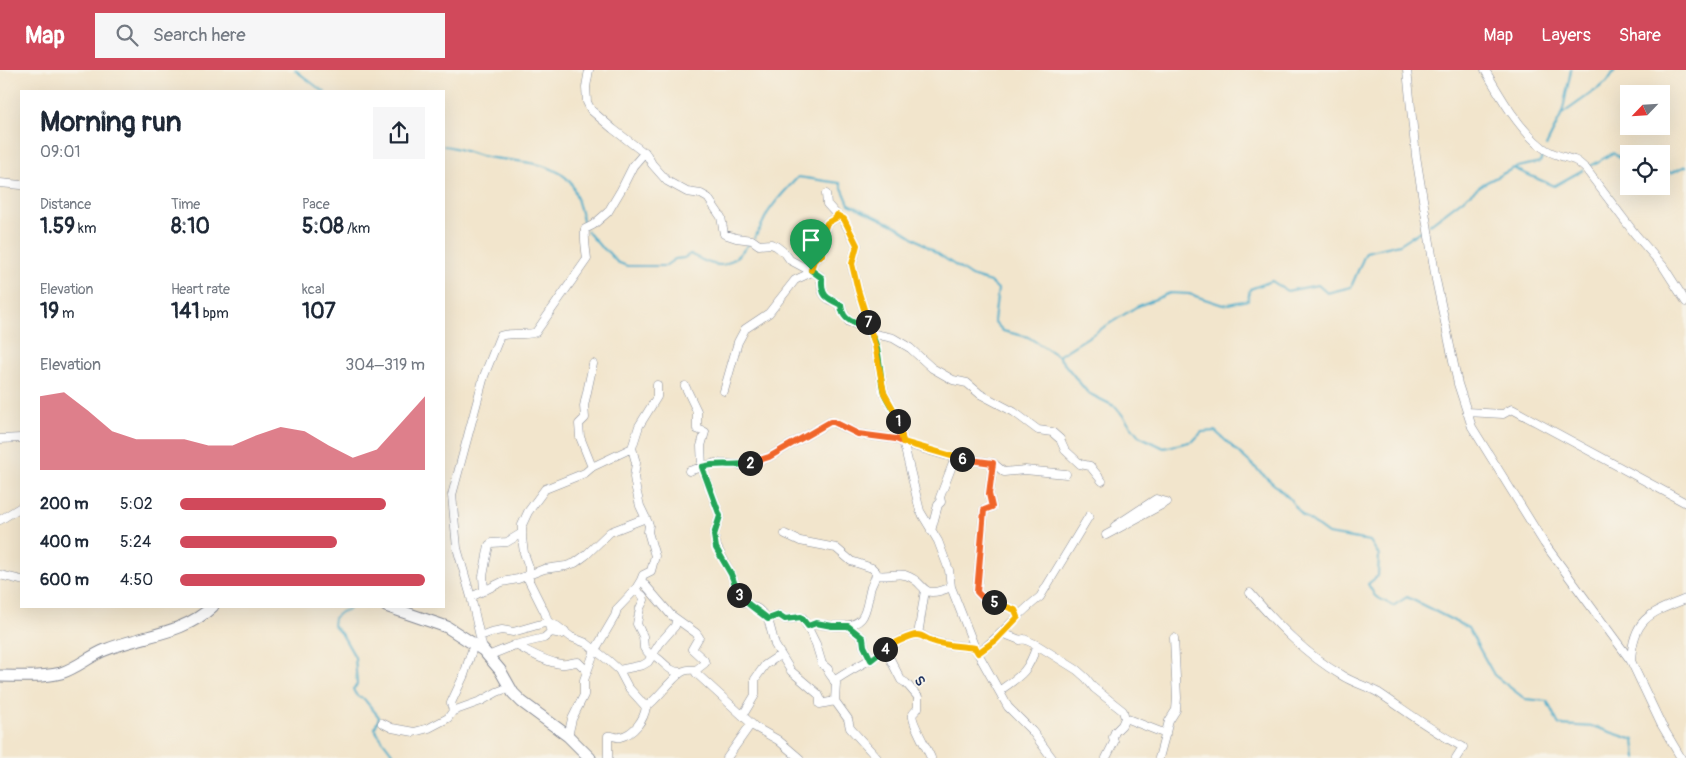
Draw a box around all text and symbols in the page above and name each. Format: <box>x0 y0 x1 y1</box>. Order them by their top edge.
search box <box>95 13 445 58</box>
text: Map <box>25 21 65 50</box>
icon: search <box>113 21 141 49</box>
text: Search here <box>153 23 246 47</box>
text: Map <box>1484 24 1513 47</box>
text: Layers <box>1541 24 1591 47</box>
text: Share <box>1619 24 1661 47</box>
north arrow <box>1620 85 1670 135</box>
map controls <box>1620 85 1670 195</box>
text: Morning run <box>40 105 182 140</box>
button: share <box>373 107 425 159</box>
text: 09:01 <box>40 142 81 162</box>
button: locate <box>1620 145 1670 195</box>
text: Distance <box>40 196 91 213</box>
text: Time <box>171 196 200 213</box>
text: Pace <box>302 196 330 213</box>
text: 1.59 <box>40 213 75 240</box>
text: 8:10 <box>171 213 210 240</box>
text: 5:08 <box>302 213 344 240</box>
pin <box>790 219 832 270</box>
text: km <box>75 220 96 237</box>
text: /km <box>344 220 370 237</box>
icon: arrive <box>797 226 825 254</box>
text: Elevation <box>40 281 93 298</box>
text: Heart rate <box>171 281 230 298</box>
text: kcal <box>302 281 325 298</box>
text: 19 <box>40 298 59 325</box>
text: 141 <box>171 298 200 325</box>
text: 107 <box>302 298 336 325</box>
text: m <box>59 305 75 322</box>
text: bpm <box>200 305 229 322</box>
pin: 7 <box>856 310 880 334</box>
text: 7 <box>865 314 872 331</box>
text: Elevation <box>40 355 101 375</box>
text: 304–319 m <box>345 355 425 375</box>
pin: 1 <box>886 408 910 434</box>
text: 1 <box>896 413 901 430</box>
pin: 6 <box>950 446 974 472</box>
pin: 2 <box>738 450 762 476</box>
text: 6 <box>958 451 967 468</box>
text: 2 <box>747 455 754 472</box>
text: 200 m <box>40 494 88 514</box>
text: 5:02 <box>120 494 153 514</box>
text: 400 m <box>40 532 89 552</box>
text: 5:24 <box>120 532 151 552</box>
text: 600 m <box>40 570 89 590</box>
text: 4:50 <box>120 570 153 590</box>
pin: 3 <box>726 582 752 608</box>
text: 3 <box>736 587 743 604</box>
pin: 5 <box>982 590 1006 614</box>
text: 5 <box>991 594 998 611</box>
pin: 4 <box>872 636 898 662</box>
text: 4 <box>881 641 890 658</box>
street label: s <box>909 670 932 691</box>

